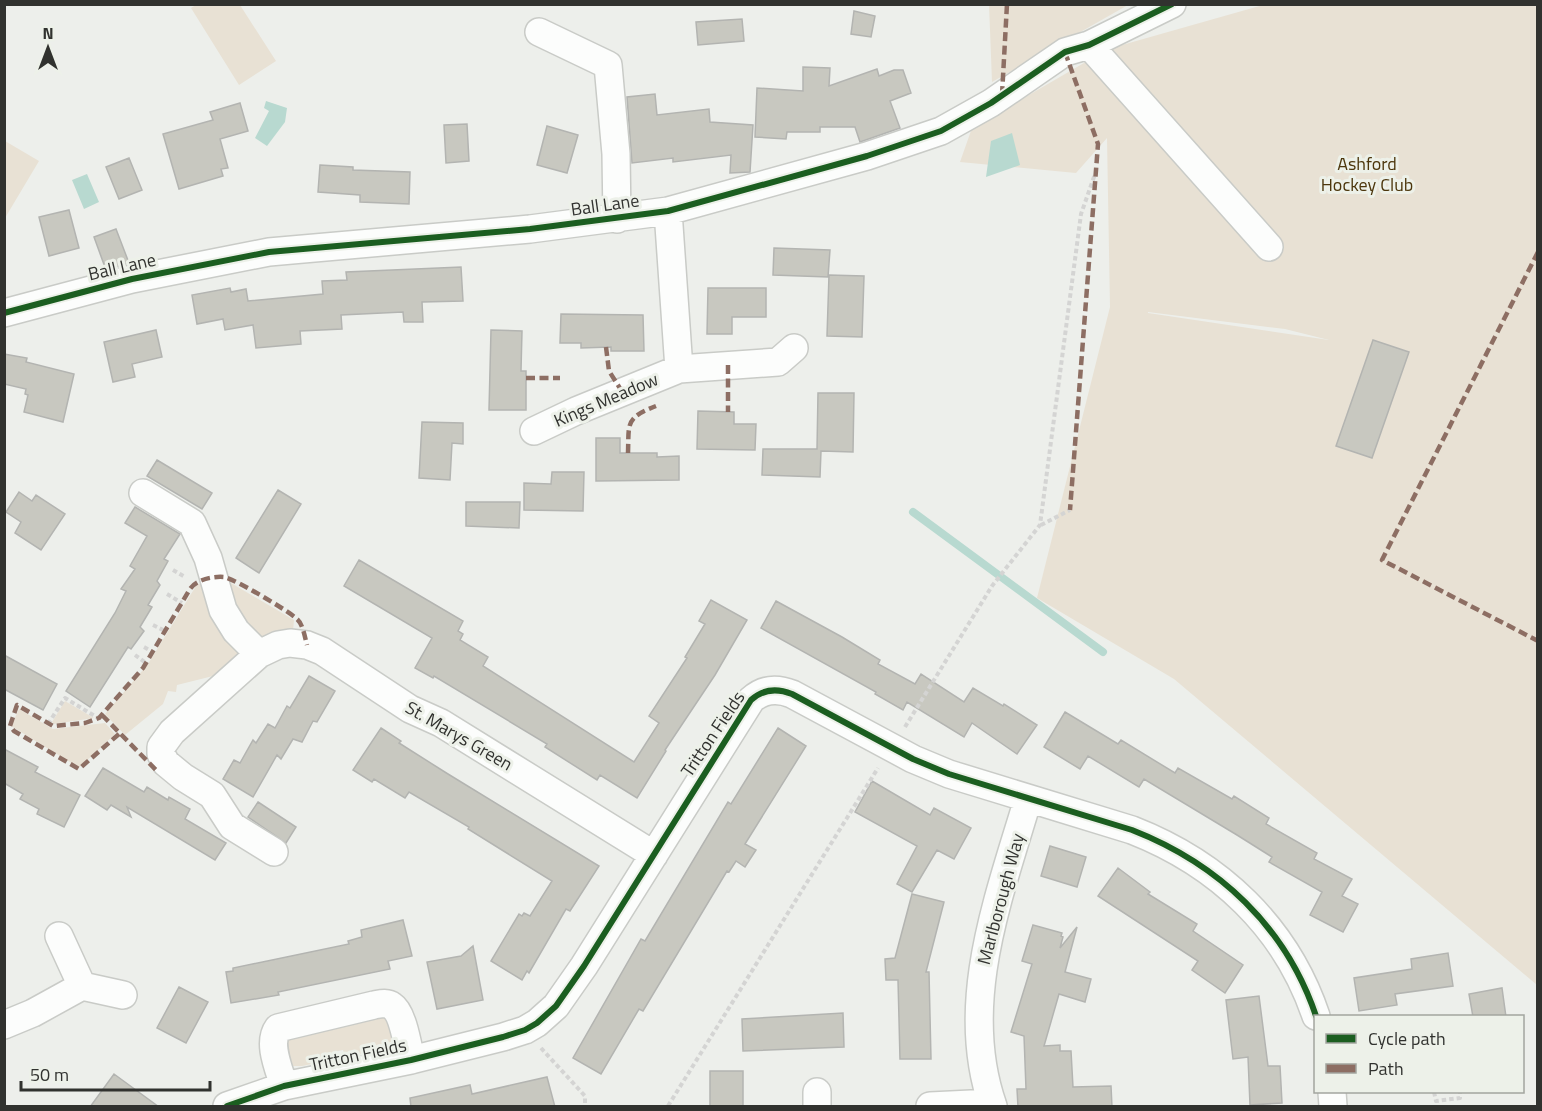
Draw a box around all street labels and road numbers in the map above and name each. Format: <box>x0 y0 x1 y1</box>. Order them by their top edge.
street label: Ball Lane <box>569 186 641 223</box>
street label: Ball Lane <box>85 246 158 287</box>
street label: Kings Meadow <box>549 365 663 434</box>
street label: Tritton Fields <box>674 685 751 782</box>
street label: St. Marys Green <box>401 694 518 777</box>
street label: Marlborough Way <box>970 830 1031 967</box>
street label: Tritton Fields <box>307 1031 409 1078</box>

